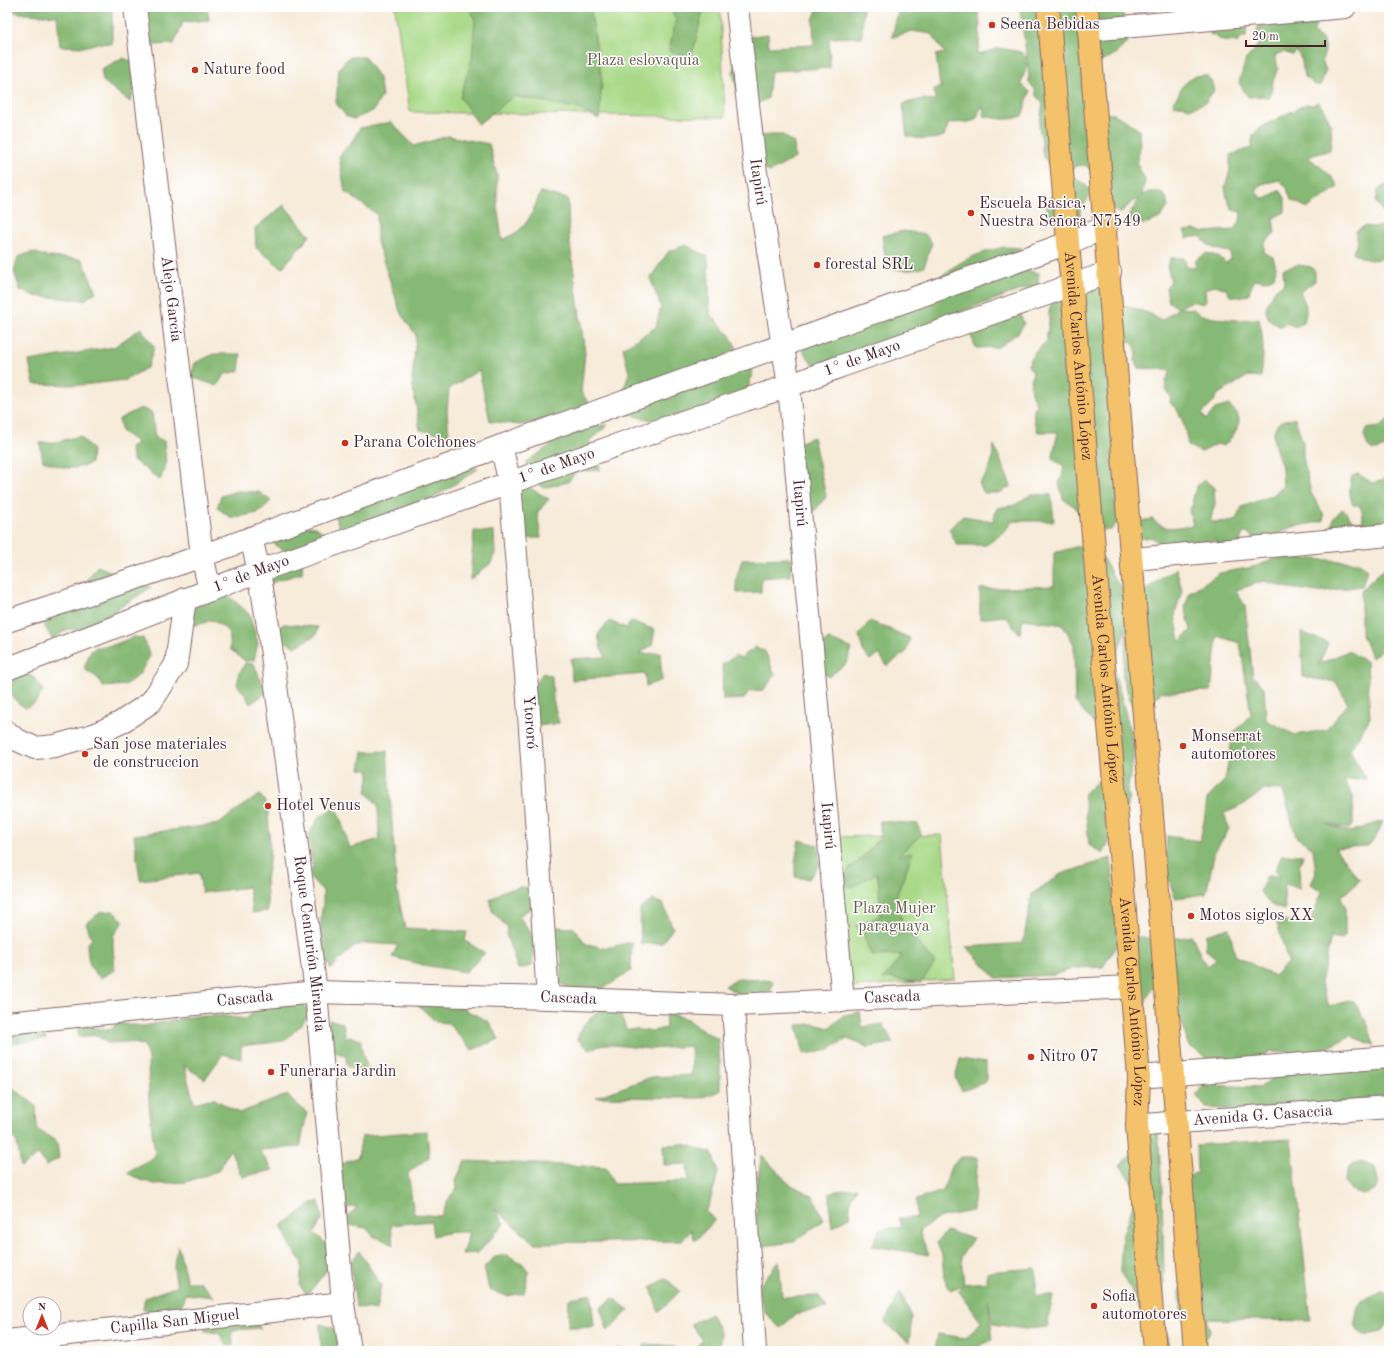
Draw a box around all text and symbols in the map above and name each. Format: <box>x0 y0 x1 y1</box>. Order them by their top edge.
place label: Seena Bebidas <box>1000 17 1100 33</box>
marker: Seena Bebidas <box>987 20 997 30</box>
scale bar <box>1246 22 1325 48</box>
text: 20 m <box>1252 31 1279 43</box>
park label: Plaza eslovaquia <box>586 53 700 69</box>
place label: Nature food <box>203 62 285 78</box>
marker: Nature food <box>190 65 200 75</box>
street label: Itapirú <box>746 157 769 207</box>
place label: Escuela Basica, Nuestra Señora N7549 <box>979 196 1141 230</box>
marker: Escuela Basica, Nuestra Señora N7549 <box>966 208 976 218</box>
street label: Avenida Carlos António López <box>1061 250 1095 461</box>
street label: Alejo García <box>157 255 184 343</box>
place label: forestal SRL <box>825 257 913 273</box>
marker: forestal SRL <box>812 260 822 270</box>
street label: 1° de Mayo <box>822 338 903 380</box>
place label: Parana Colchones <box>353 435 476 451</box>
marker: Parana Colchones <box>340 438 350 448</box>
street label: 1° de Mayo <box>516 445 597 487</box>
street label: Itapirú <box>789 479 809 528</box>
street label: 1° de Mayo <box>211 553 292 596</box>
street label: Avenida Carlos António López <box>1088 573 1122 784</box>
street label: Ytororó <box>520 695 539 750</box>
place label: Monserrat automotores <box>1191 729 1276 763</box>
place label: San jose materiales de construccion <box>93 737 227 771</box>
marker: Monserrat automotores <box>1178 741 1188 751</box>
marker: San jose materiales de construccion <box>80 749 90 759</box>
place label: Hotel Venus <box>276 798 361 814</box>
marker: Hotel Venus <box>263 801 273 811</box>
street label: Itapirú <box>818 801 838 851</box>
street label: Roque Centurión Miranda <box>290 854 327 1033</box>
street label: Avenida Carlos António López <box>1116 896 1147 1107</box>
park label: Plaza Mujer paraguaya <box>852 901 936 935</box>
place label: Motos siglos XX <box>1199 908 1313 924</box>
marker: Motos siglos XX <box>1186 911 1196 921</box>
street label: Cascada <box>216 988 274 1010</box>
street label: Cascada <box>863 989 921 1007</box>
street label: Cascada <box>540 990 597 1008</box>
place label: Nitro 07 <box>1039 1049 1099 1065</box>
marker: Nitro 07 <box>1026 1052 1036 1062</box>
place label: Funeraria Jardin <box>279 1064 397 1080</box>
marker: Funeraria Jardin <box>266 1067 276 1077</box>
street label: Avenida G. Casaccia <box>1192 1103 1333 1129</box>
place label: Sofia automotores <box>1102 1289 1187 1323</box>
north arrow <box>22 1296 62 1336</box>
marker: Sofia automotores <box>1089 1301 1099 1311</box>
text: N <box>38 1302 47 1313</box>
street label: Capilla San Miguel <box>109 1307 240 1337</box>

